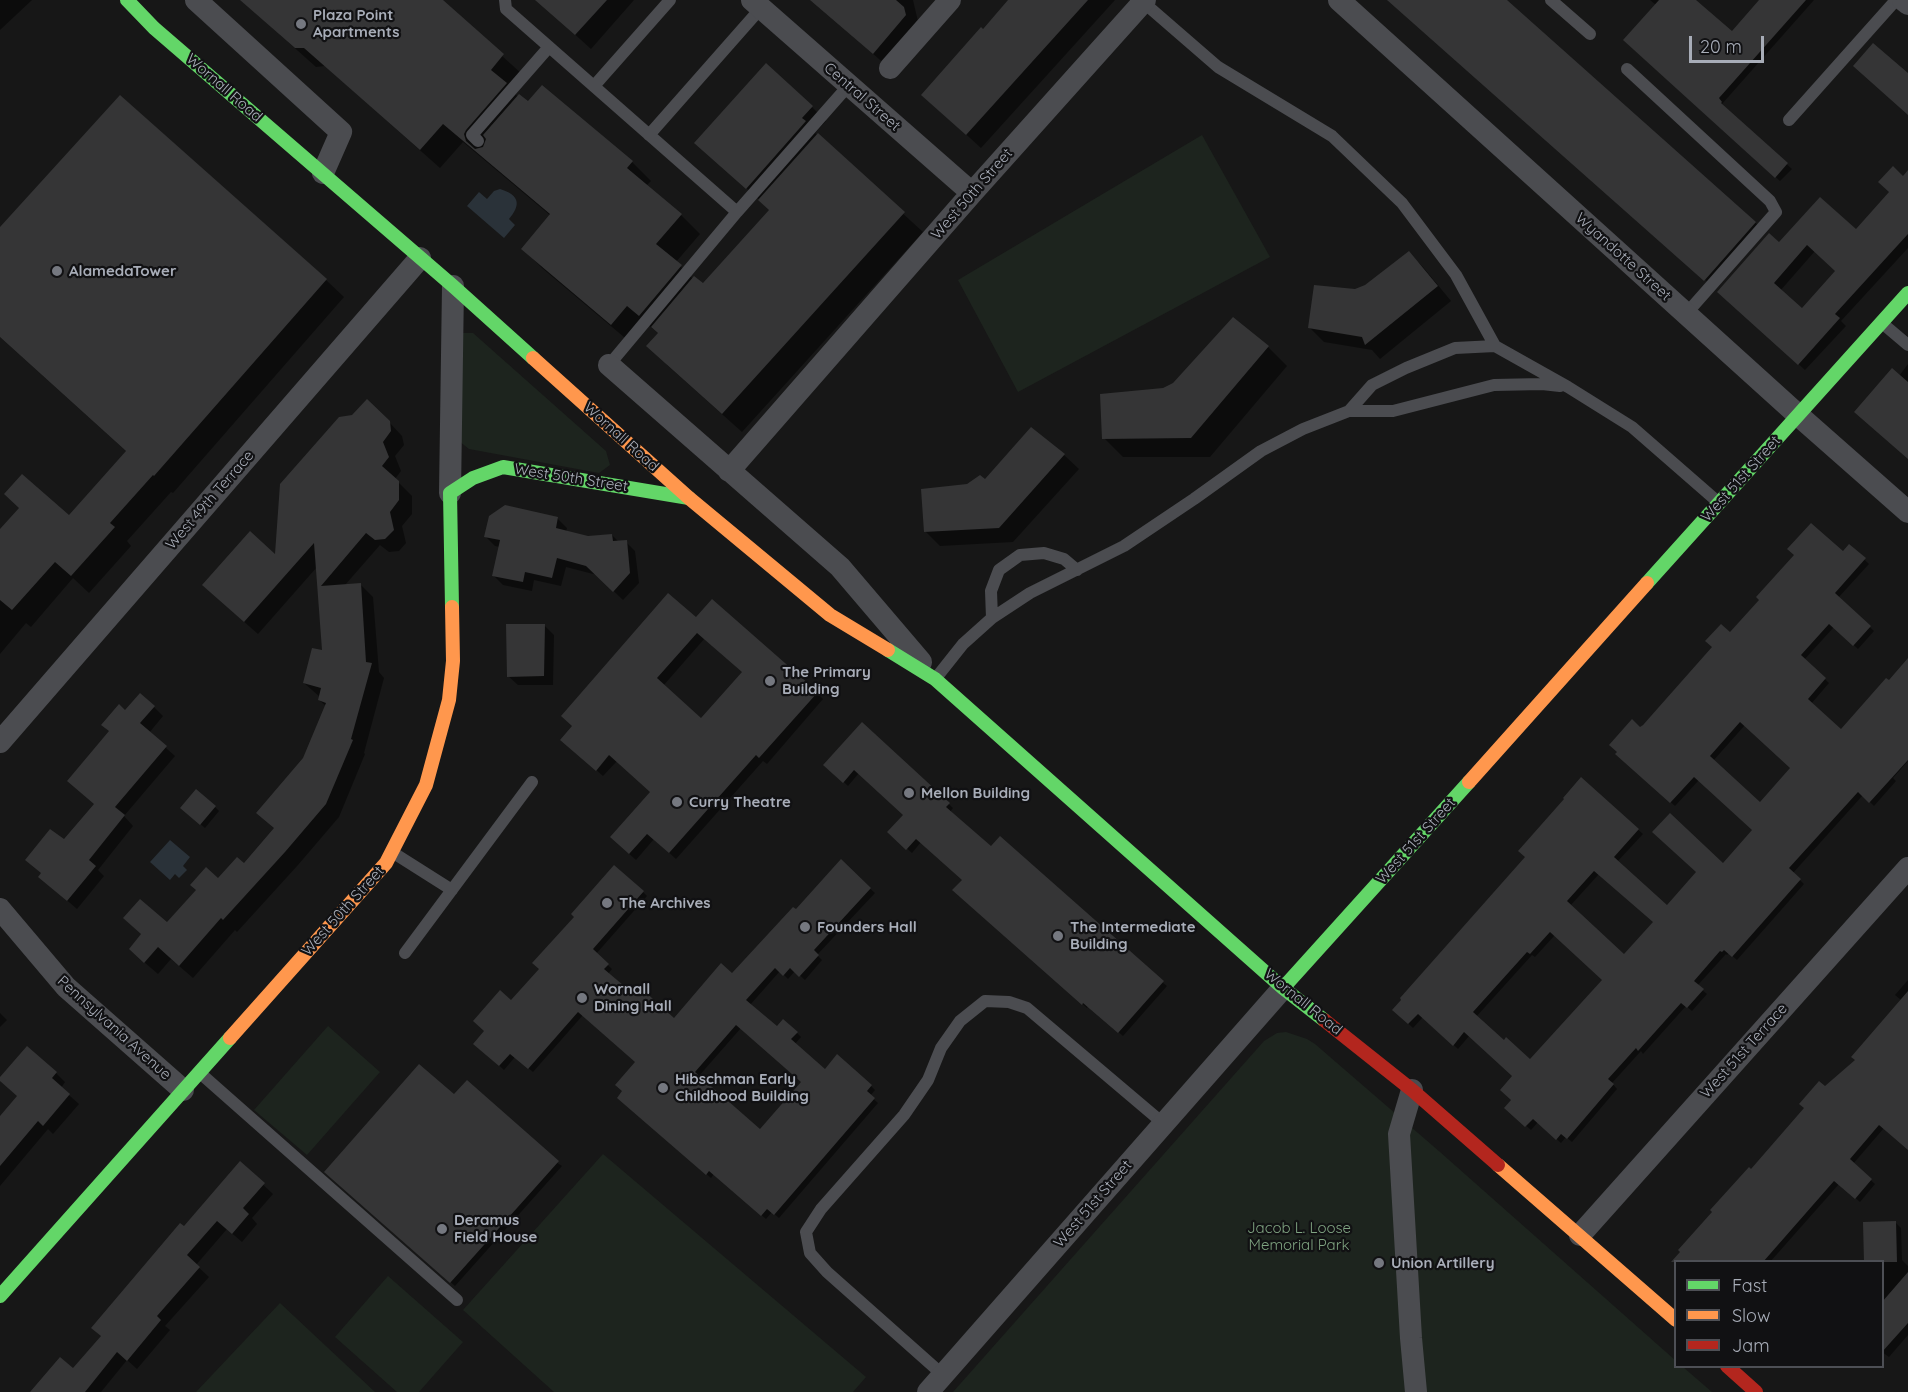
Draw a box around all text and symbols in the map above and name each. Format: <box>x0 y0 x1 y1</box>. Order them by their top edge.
place label: Plaza Point Apartments <box>313 6 399 41</box>
marker: Plaza Point Apartments <box>294 17 308 31</box>
scale bar <box>1692 24 1767 62</box>
text: 20 m <box>1700 35 1742 58</box>
street label: Wornall Road <box>182 50 266 126</box>
street label: Central Street <box>820 59 904 135</box>
street label: West 50th Street <box>928 145 1016 243</box>
street label: Wyandotte Street <box>1571 209 1675 305</box>
place label: AlamedaTower <box>69 262 176 280</box>
marker: AlamedaTower <box>50 264 64 278</box>
street label: Wornall Road <box>580 399 662 475</box>
street label: West 51st Street <box>1698 432 1784 526</box>
street label: West 49th Terrace <box>162 447 258 553</box>
street label: West 50th Street <box>513 460 629 496</box>
place label: The Primary Building <box>782 663 871 698</box>
marker: The Primary Building <box>763 674 777 688</box>
place label: Mellon Building <box>921 784 1030 802</box>
marker: Mellon Building <box>902 786 916 800</box>
place label: Curry Theatre <box>689 793 791 811</box>
street label: West 51st Street <box>1373 794 1459 888</box>
marker: Curry Theatre <box>670 795 684 809</box>
street label: West 50th Street <box>298 862 388 960</box>
place label: The Archives <box>619 894 711 912</box>
marker: The Archives <box>600 896 614 910</box>
place label: Founders Hall <box>817 918 917 936</box>
place label: The Intermediate Building <box>1070 918 1196 953</box>
marker: Founders Hall <box>798 920 812 934</box>
marker: The Intermediate Building <box>1051 929 1065 943</box>
street label: Wornall Road <box>1260 965 1346 1039</box>
street label: Pennsylvania Avenue <box>54 972 174 1084</box>
place label: Wornall Dining Hall <box>594 980 672 1015</box>
marker: Wornall Dining Hall <box>575 991 589 1005</box>
street label: West 51st Terrace <box>1697 1000 1791 1102</box>
place label: Hibschman Early Childhood Building <box>675 1070 809 1105</box>
marker: Hibschman Early Childhood Building <box>656 1081 670 1095</box>
street label: West 51st Street <box>1050 1157 1136 1251</box>
place label: Deramus Field House <box>454 1211 537 1246</box>
park label: Jacob L. Loose Memorial Park <box>1247 1219 1351 1254</box>
marker: Deramus Field House <box>435 1222 449 1236</box>
place label: Union Artillery <box>1391 1254 1494 1272</box>
marker: Union Artillery <box>1372 1256 1386 1270</box>
legend <box>1674 1260 1884 1368</box>
text: Fast <box>1732 1274 1767 1297</box>
text: Slow <box>1732 1304 1770 1327</box>
text: Jam <box>1732 1334 1770 1357</box>

